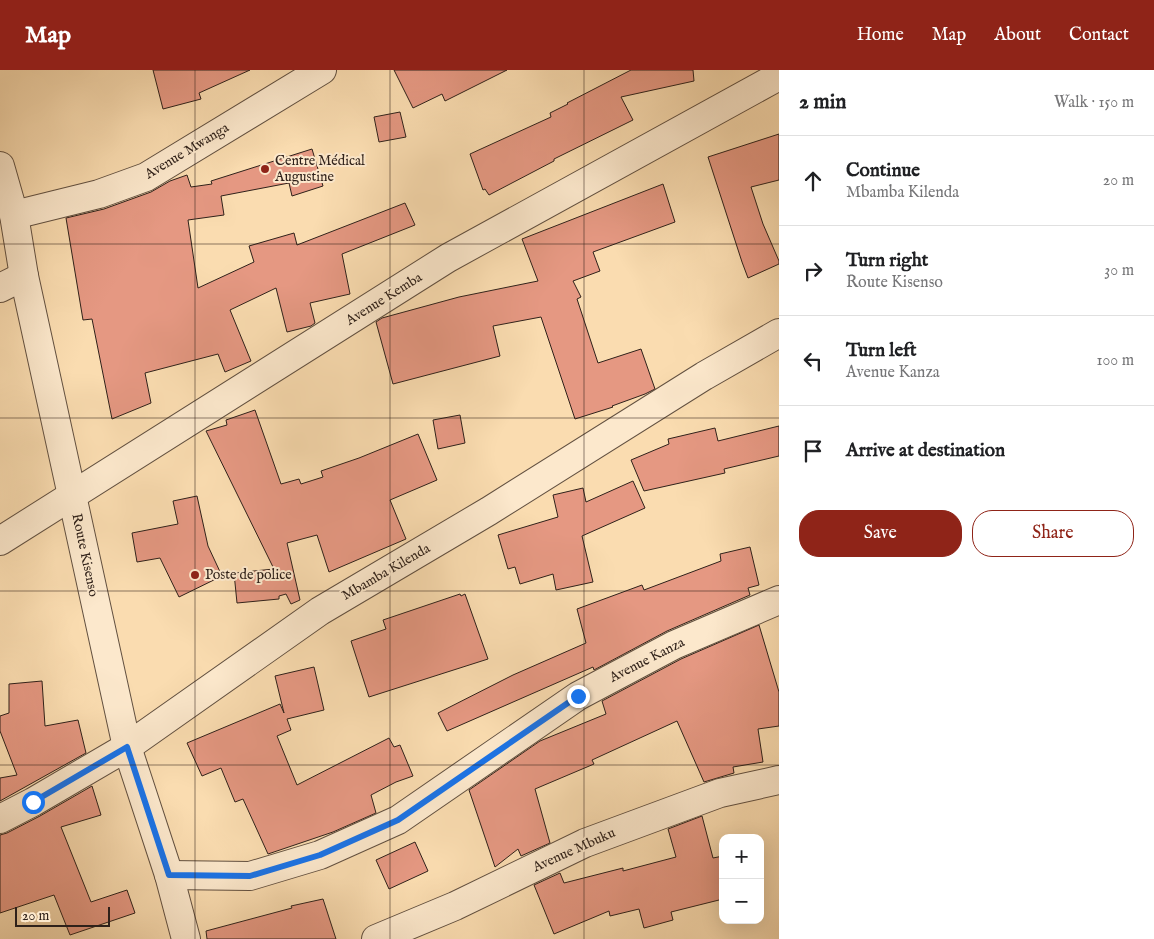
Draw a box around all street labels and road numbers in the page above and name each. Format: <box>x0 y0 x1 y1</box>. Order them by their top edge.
street label: Avenue Mwanga <box>141 118 233 184</box>
street label: Avenue Kemba <box>342 268 426 330</box>
street label: Route Kisenso <box>67 512 103 599</box>
street label: Mbamba Kilenda <box>339 539 434 605</box>
street label: Avenue Kanza <box>605 633 688 687</box>
street label: Avenue Mbuku <box>529 824 618 877</box>

